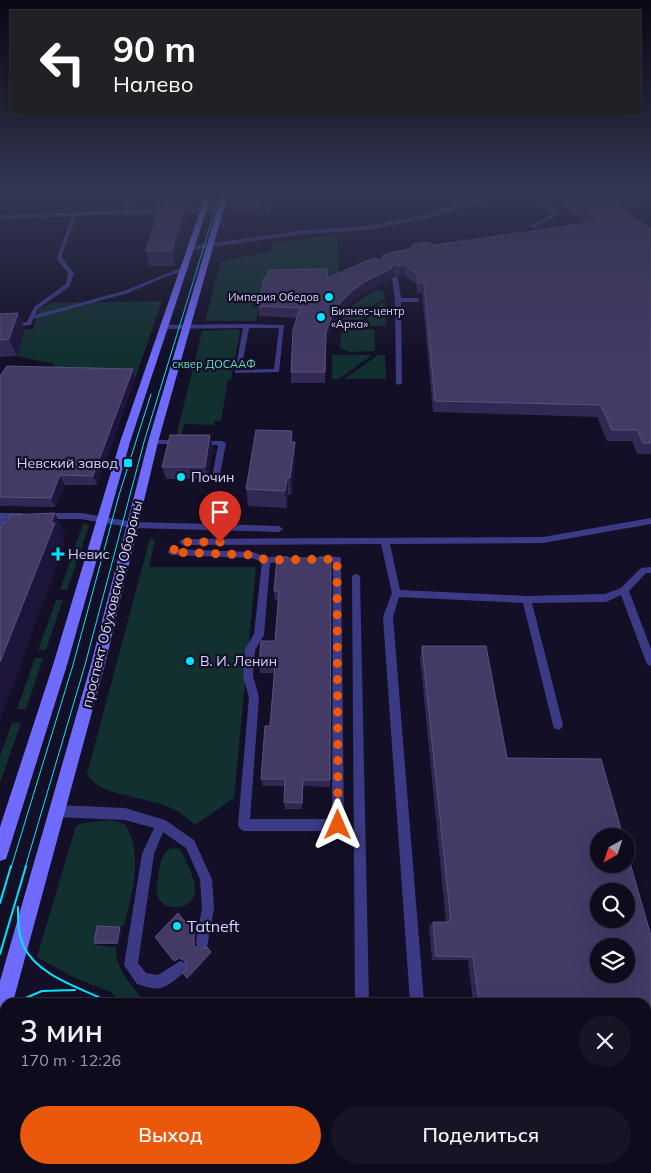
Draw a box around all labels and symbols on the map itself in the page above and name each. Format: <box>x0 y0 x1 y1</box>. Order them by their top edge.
place label: Империя Обедов <box>228 290 319 304</box>
marker: Империя Обедов <box>323 291 335 303</box>
place label: Бизнес-центр «Арка» <box>331 304 405 331</box>
marker: Бизнес-центр «Арка» <box>315 311 327 323</box>
park label: сквер ДОСААФ <box>172 357 256 371</box>
place label: Невский завод <box>17 454 118 472</box>
marker: Невский завод <box>122 457 134 469</box>
place label: Почин <box>191 468 234 486</box>
marker: Почин <box>175 471 187 483</box>
pin <box>199 491 241 542</box>
street label: проспект Обуховской Обороны <box>78 499 146 709</box>
place label: Невис <box>68 545 110 563</box>
marker: Невис <box>52 548 64 560</box>
place label: В. И. Ленин <box>200 652 277 670</box>
marker: В. И. Ленин <box>184 655 196 667</box>
position arrow <box>311 798 363 850</box>
north arrow <box>590 828 635 872</box>
place label: Tatneft <box>187 916 240 936</box>
marker: Tatneft <box>171 920 183 932</box>

